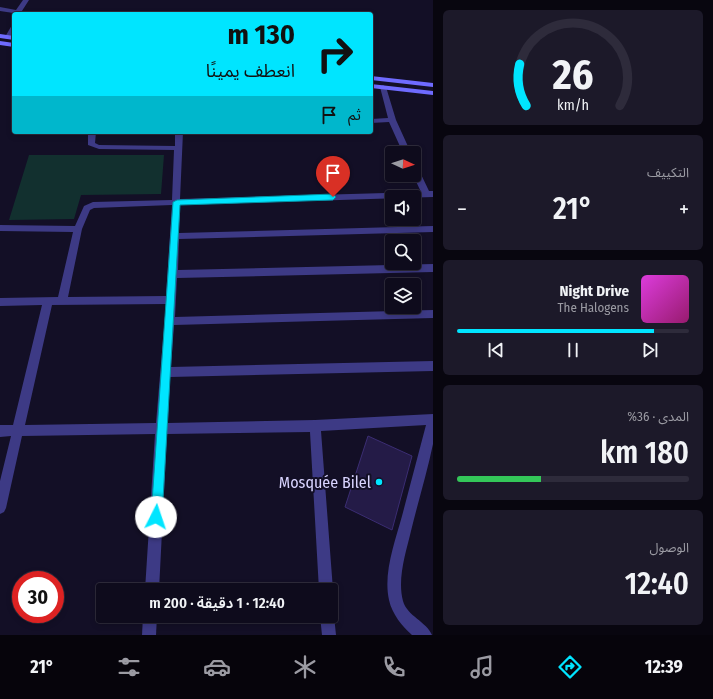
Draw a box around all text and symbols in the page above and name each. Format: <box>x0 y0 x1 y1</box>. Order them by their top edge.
text: 130 m <box>227 18 295 51</box>
icon: right <box>309 28 361 80</box>
text: 26 <box>551 49 594 99</box>
text: انعطف يمينًا <box>206 60 295 82</box>
text: km/h <box>557 96 589 113</box>
icon: arrive <box>318 104 340 126</box>
text: ثم <box>348 106 361 124</box>
north arrow <box>385 146 421 182</box>
map controls <box>385 146 421 314</box>
pin <box>316 156 350 197</box>
icon: arrive <box>322 162 344 184</box>
text: التكييف <box>647 165 689 180</box>
button: sound <box>385 190 421 226</box>
text: 21° <box>553 191 593 227</box>
text: − <box>457 196 467 223</box>
text: + <box>679 196 689 223</box>
button: search <box>385 234 421 270</box>
button: layers <box>385 278 421 314</box>
text: Night Drive <box>560 282 629 300</box>
text: The Halogens <box>558 300 629 315</box>
icon: previous <box>485 339 507 361</box>
icon: pause <box>562 339 584 361</box>
icon: next <box>639 339 661 361</box>
text: المدى · 36% <box>627 409 689 424</box>
text: 180 km <box>600 435 689 471</box>
place label: Mosquée Bilel <box>279 473 371 492</box>
marker: Mosquée Bilel <box>374 477 384 487</box>
position arrow <box>135 496 177 538</box>
text: الوصول <box>649 540 689 555</box>
text: 12:40 <box>625 566 689 602</box>
speed limit sign: 30 <box>12 571 64 623</box>
text: 12:40 · 1 دقيقة · 200 m <box>149 594 285 612</box>
icon: filters <box>115 653 143 681</box>
icon: car <box>203 653 231 681</box>
icon: climate <box>291 653 319 681</box>
icon: phone <box>380 653 408 681</box>
icon: music <box>468 653 496 681</box>
icon: directions <box>556 653 584 681</box>
text: 21° <box>30 656 54 678</box>
text: 12:39 <box>645 656 683 678</box>

